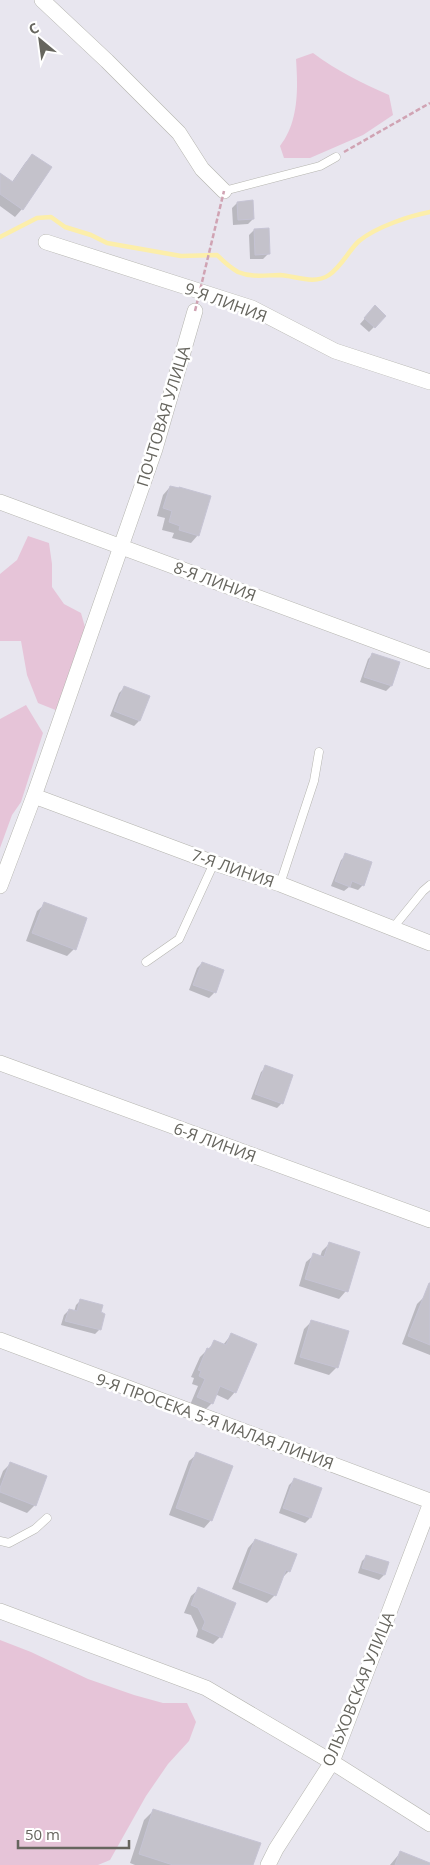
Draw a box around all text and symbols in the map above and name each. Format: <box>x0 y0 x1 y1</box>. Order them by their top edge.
north arrow <box>15 15 65 65</box>
text: С <box>25 18 42 39</box>
street label: 9-Я ЛИНИЯ <box>182 277 270 327</box>
street label: ПОЧТОВАЯ УЛИЦА <box>131 342 195 489</box>
street label: 8-Я ЛИНИЯ <box>171 556 259 606</box>
street label: 7-Я ЛИНИЯ <box>189 844 277 892</box>
street label: 6-Я ЛИНИЯ <box>171 1117 259 1167</box>
street label: 9-Я ПРОСЕКА 5-Я МАЛАЯ ЛИНИЯ <box>93 1368 337 1474</box>
street label: ОЛЬХОВСКАЯ УЛИЦА <box>317 1607 399 1770</box>
scale bar <box>18 1818 129 1850</box>
text: 50 m <box>25 1824 60 1844</box>

